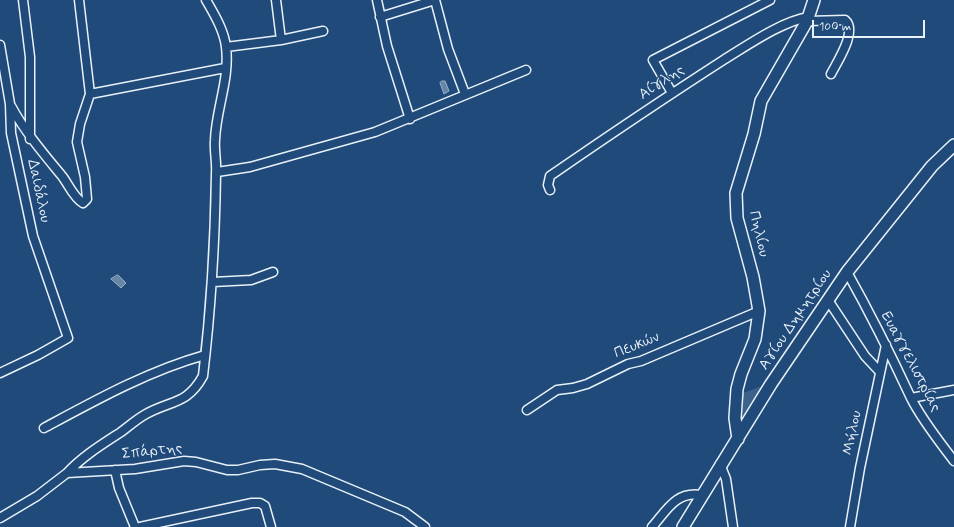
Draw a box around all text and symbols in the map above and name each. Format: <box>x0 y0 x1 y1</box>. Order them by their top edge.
scale bar <box>814 12 927 38</box>
text: 100 m <box>819 19 851 35</box>
street label: Αίγλης <box>636 62 688 104</box>
street label: Δαιδάλου <box>23 158 53 224</box>
street label: Πηλίου <box>744 209 772 259</box>
street label: Αγίου Δημητρίου <box>756 266 836 374</box>
street label: Ευαγγελιστρίας <box>876 309 944 415</box>
street label: Πευκών <box>612 329 662 363</box>
street label: Μήλου <box>839 409 867 457</box>
street label: Σπάρτης <box>121 440 183 464</box>

